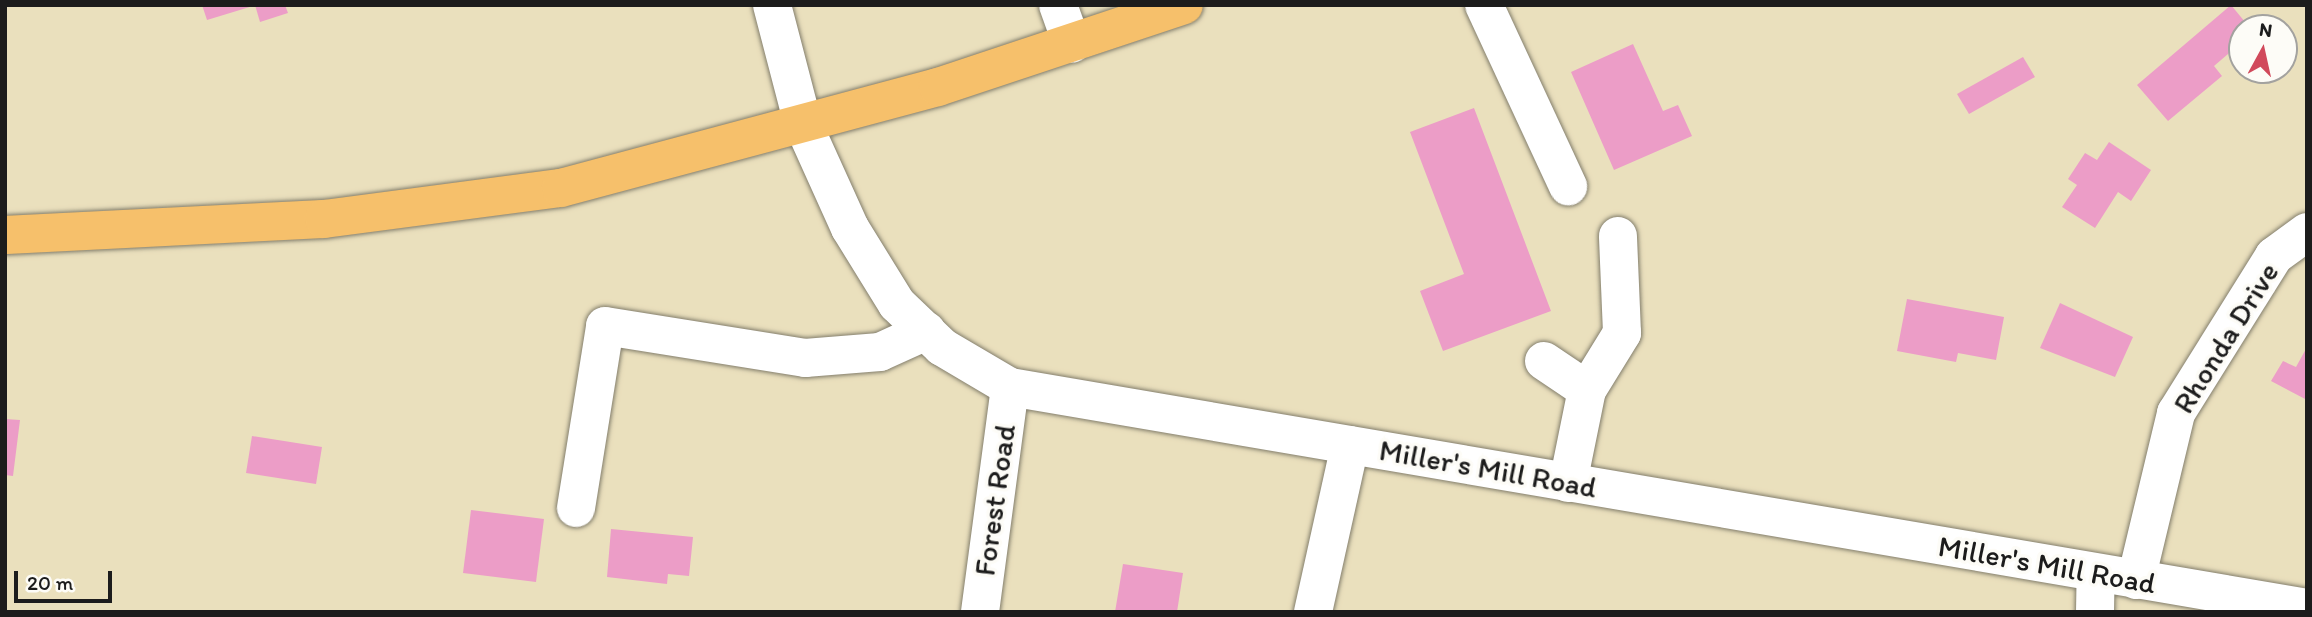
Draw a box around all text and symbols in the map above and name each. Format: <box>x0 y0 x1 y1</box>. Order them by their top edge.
north arrow <box>2228 14 2298 84</box>
text: N <box>2258 17 2274 42</box>
street label: Rhonda Drive <box>2165 256 2287 420</box>
street label: Forest Road <box>967 422 1023 578</box>
street label: Miller's Mill Road <box>1377 432 1599 506</box>
street label: Miller's Mill Road <box>1936 528 2158 602</box>
scale bar <box>18 558 116 602</box>
text: 20 m <box>27 570 73 595</box>

